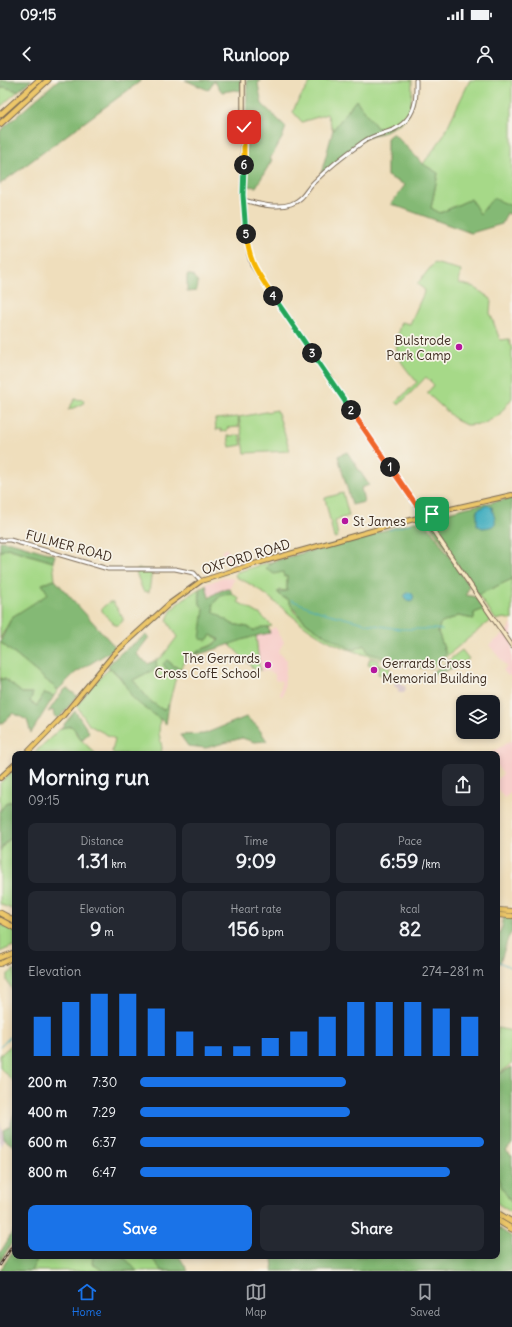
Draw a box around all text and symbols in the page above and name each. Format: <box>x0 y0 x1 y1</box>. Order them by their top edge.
text: 09:15 <box>20 5 56 24</box>
icon: back <box>16 43 38 65</box>
text: Runloop <box>223 43 289 66</box>
icon: person <box>474 43 496 65</box>
pin <box>227 110 261 144</box>
icon: check <box>233 116 255 138</box>
pin: 6 <box>234 155 254 175</box>
text: 6 <box>241 158 247 172</box>
pin: 5 <box>236 224 256 244</box>
text: 5 <box>243 227 249 241</box>
pin: 4 <box>263 286 283 306</box>
text: 4 <box>270 289 276 303</box>
place label: Bulstrode Park Camp <box>386 332 451 364</box>
marker: Bulstrode Park Camp <box>454 342 464 352</box>
pin: 3 <box>302 343 322 363</box>
text: 3 <box>309 346 315 360</box>
pin: 2 <box>341 400 361 420</box>
text: 2 <box>348 403 354 417</box>
pin: 1 <box>380 457 400 477</box>
text: 1 <box>388 460 392 474</box>
pin <box>415 497 449 531</box>
icon: arrive <box>421 503 443 525</box>
place label: St James <box>353 513 406 530</box>
marker: St James <box>340 516 350 526</box>
street label: FULMER ROAD <box>24 526 114 566</box>
street label: OXFORD ROAD <box>200 535 292 579</box>
place label: The Gerrards Cross CofE School <box>155 650 260 682</box>
place label: Gerrards Cross Memorial Building <box>382 655 487 687</box>
marker: The Gerrards Cross CofE School <box>263 660 273 670</box>
marker: Gerrards Cross Memorial Building <box>369 665 379 675</box>
map controls <box>456 695 500 739</box>
button: layers <box>456 695 500 739</box>
text: Morning run <box>28 763 150 791</box>
button: share <box>442 764 484 806</box>
text: 09:15 <box>28 792 60 809</box>
text: Distance <box>81 834 123 848</box>
text: Time <box>244 834 268 848</box>
text: Pace <box>398 834 422 848</box>
text: 1.31 <box>77 848 109 873</box>
text: 9:09 <box>236 848 276 873</box>
text: 6:59 <box>380 848 419 873</box>
text: km <box>109 857 127 871</box>
text: /km <box>419 857 440 871</box>
text: Elevation <box>79 902 125 916</box>
text: Heart rate <box>230 902 282 916</box>
text: kcal <box>400 902 420 916</box>
text: 9 <box>90 916 102 941</box>
text: 156 <box>228 916 259 941</box>
text: 82 <box>399 916 421 941</box>
text: m <box>102 925 114 939</box>
text: bpm <box>259 925 284 939</box>
text: Elevation <box>28 963 81 980</box>
text: 274–281 m <box>422 963 484 980</box>
text: 200 m <box>28 1074 67 1091</box>
text: 7:30 <box>92 1074 117 1091</box>
text: 400 m <box>28 1104 67 1121</box>
text: 7:29 <box>92 1104 116 1121</box>
text: 600 m <box>28 1134 67 1151</box>
text: 6:37 <box>92 1134 116 1151</box>
text: 800 m <box>28 1164 67 1181</box>
text: 6:47 <box>92 1164 116 1181</box>
button: Save <box>28 1205 252 1251</box>
button: Share <box>260 1205 484 1251</box>
tab: Home <box>72 1281 101 1319</box>
tab: Map <box>245 1281 267 1319</box>
tab: Saved <box>410 1281 440 1319</box>

